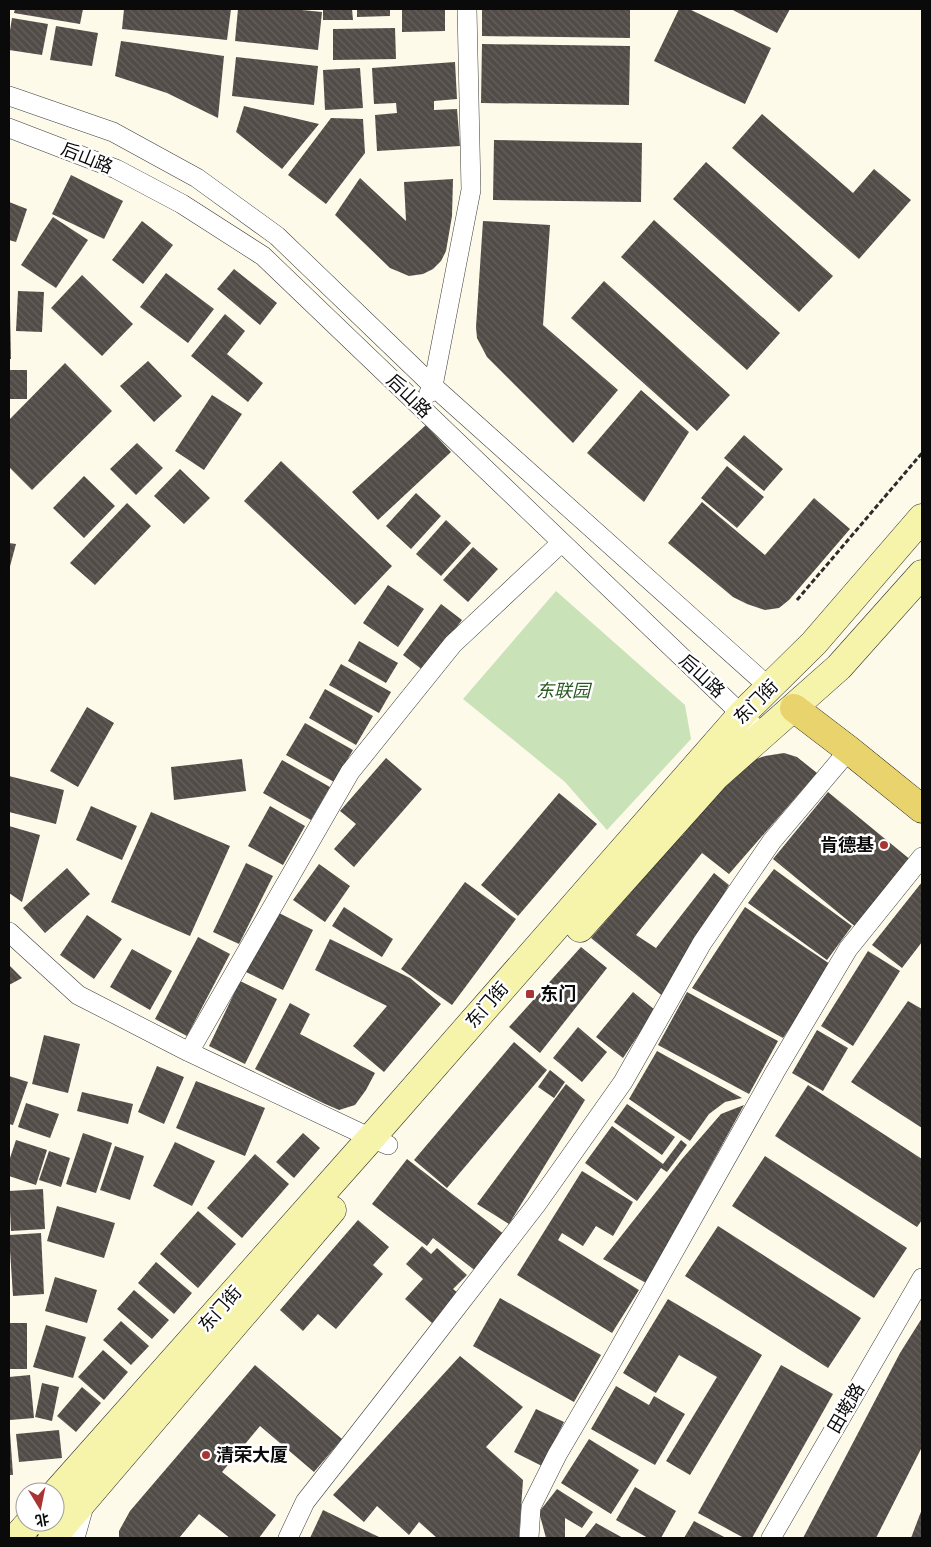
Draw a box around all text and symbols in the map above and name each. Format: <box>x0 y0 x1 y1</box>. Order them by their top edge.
street label: 后山路 <box>57 134 118 179</box>
street label: 后山路 <box>381 366 439 423</box>
street label: 后山路 <box>674 647 732 703</box>
street label: 东门街 <box>726 672 784 730</box>
park label: 东联园 <box>536 676 593 703</box>
place label: 肯德基 <box>820 830 874 857</box>
marker: 肯德基 <box>878 839 890 851</box>
street label: 东门街 <box>458 975 514 1033</box>
place label: 东门 <box>540 979 576 1006</box>
marker: 东门 <box>524 988 536 1000</box>
street label: 东门街 <box>191 1279 247 1337</box>
street label: 田墘路 <box>820 1377 870 1437</box>
place label: 清荣大厦 <box>216 1440 288 1467</box>
marker: 清荣大厦 <box>200 1449 212 1461</box>
north arrow <box>15 1482 65 1532</box>
text: 北 <box>34 1510 51 1532</box>

